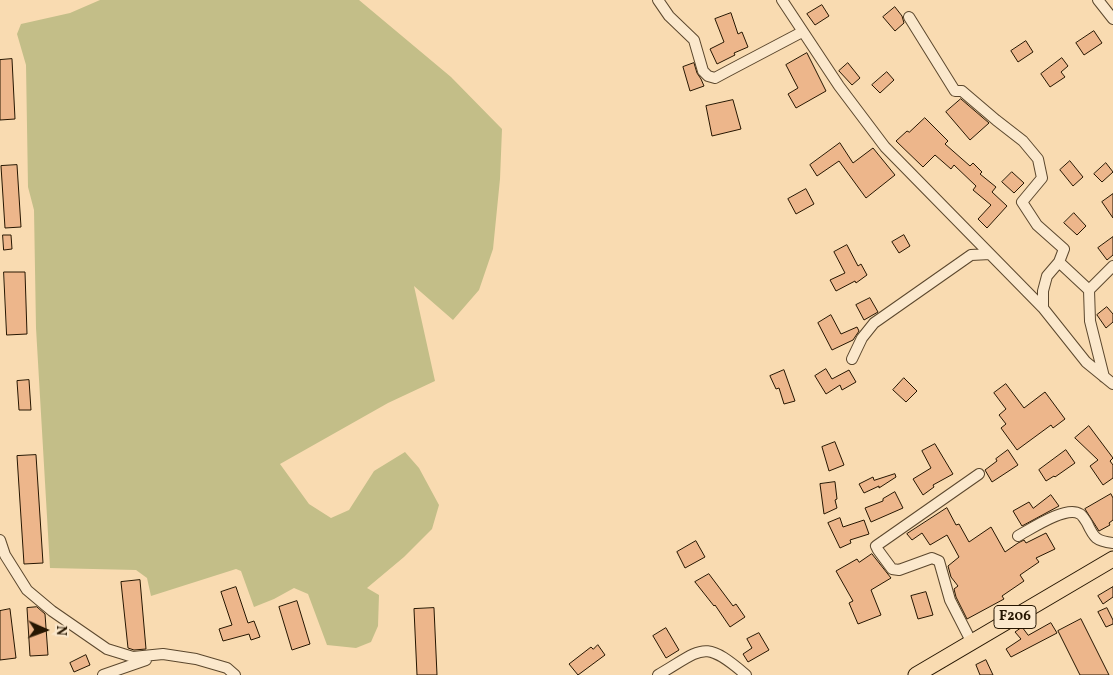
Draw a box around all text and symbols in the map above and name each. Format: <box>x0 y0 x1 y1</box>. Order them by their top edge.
north arrow <box>20 605 70 655</box>
road number: F206 <box>994 606 1036 628</box>
text: N <box>51 625 70 636</box>

